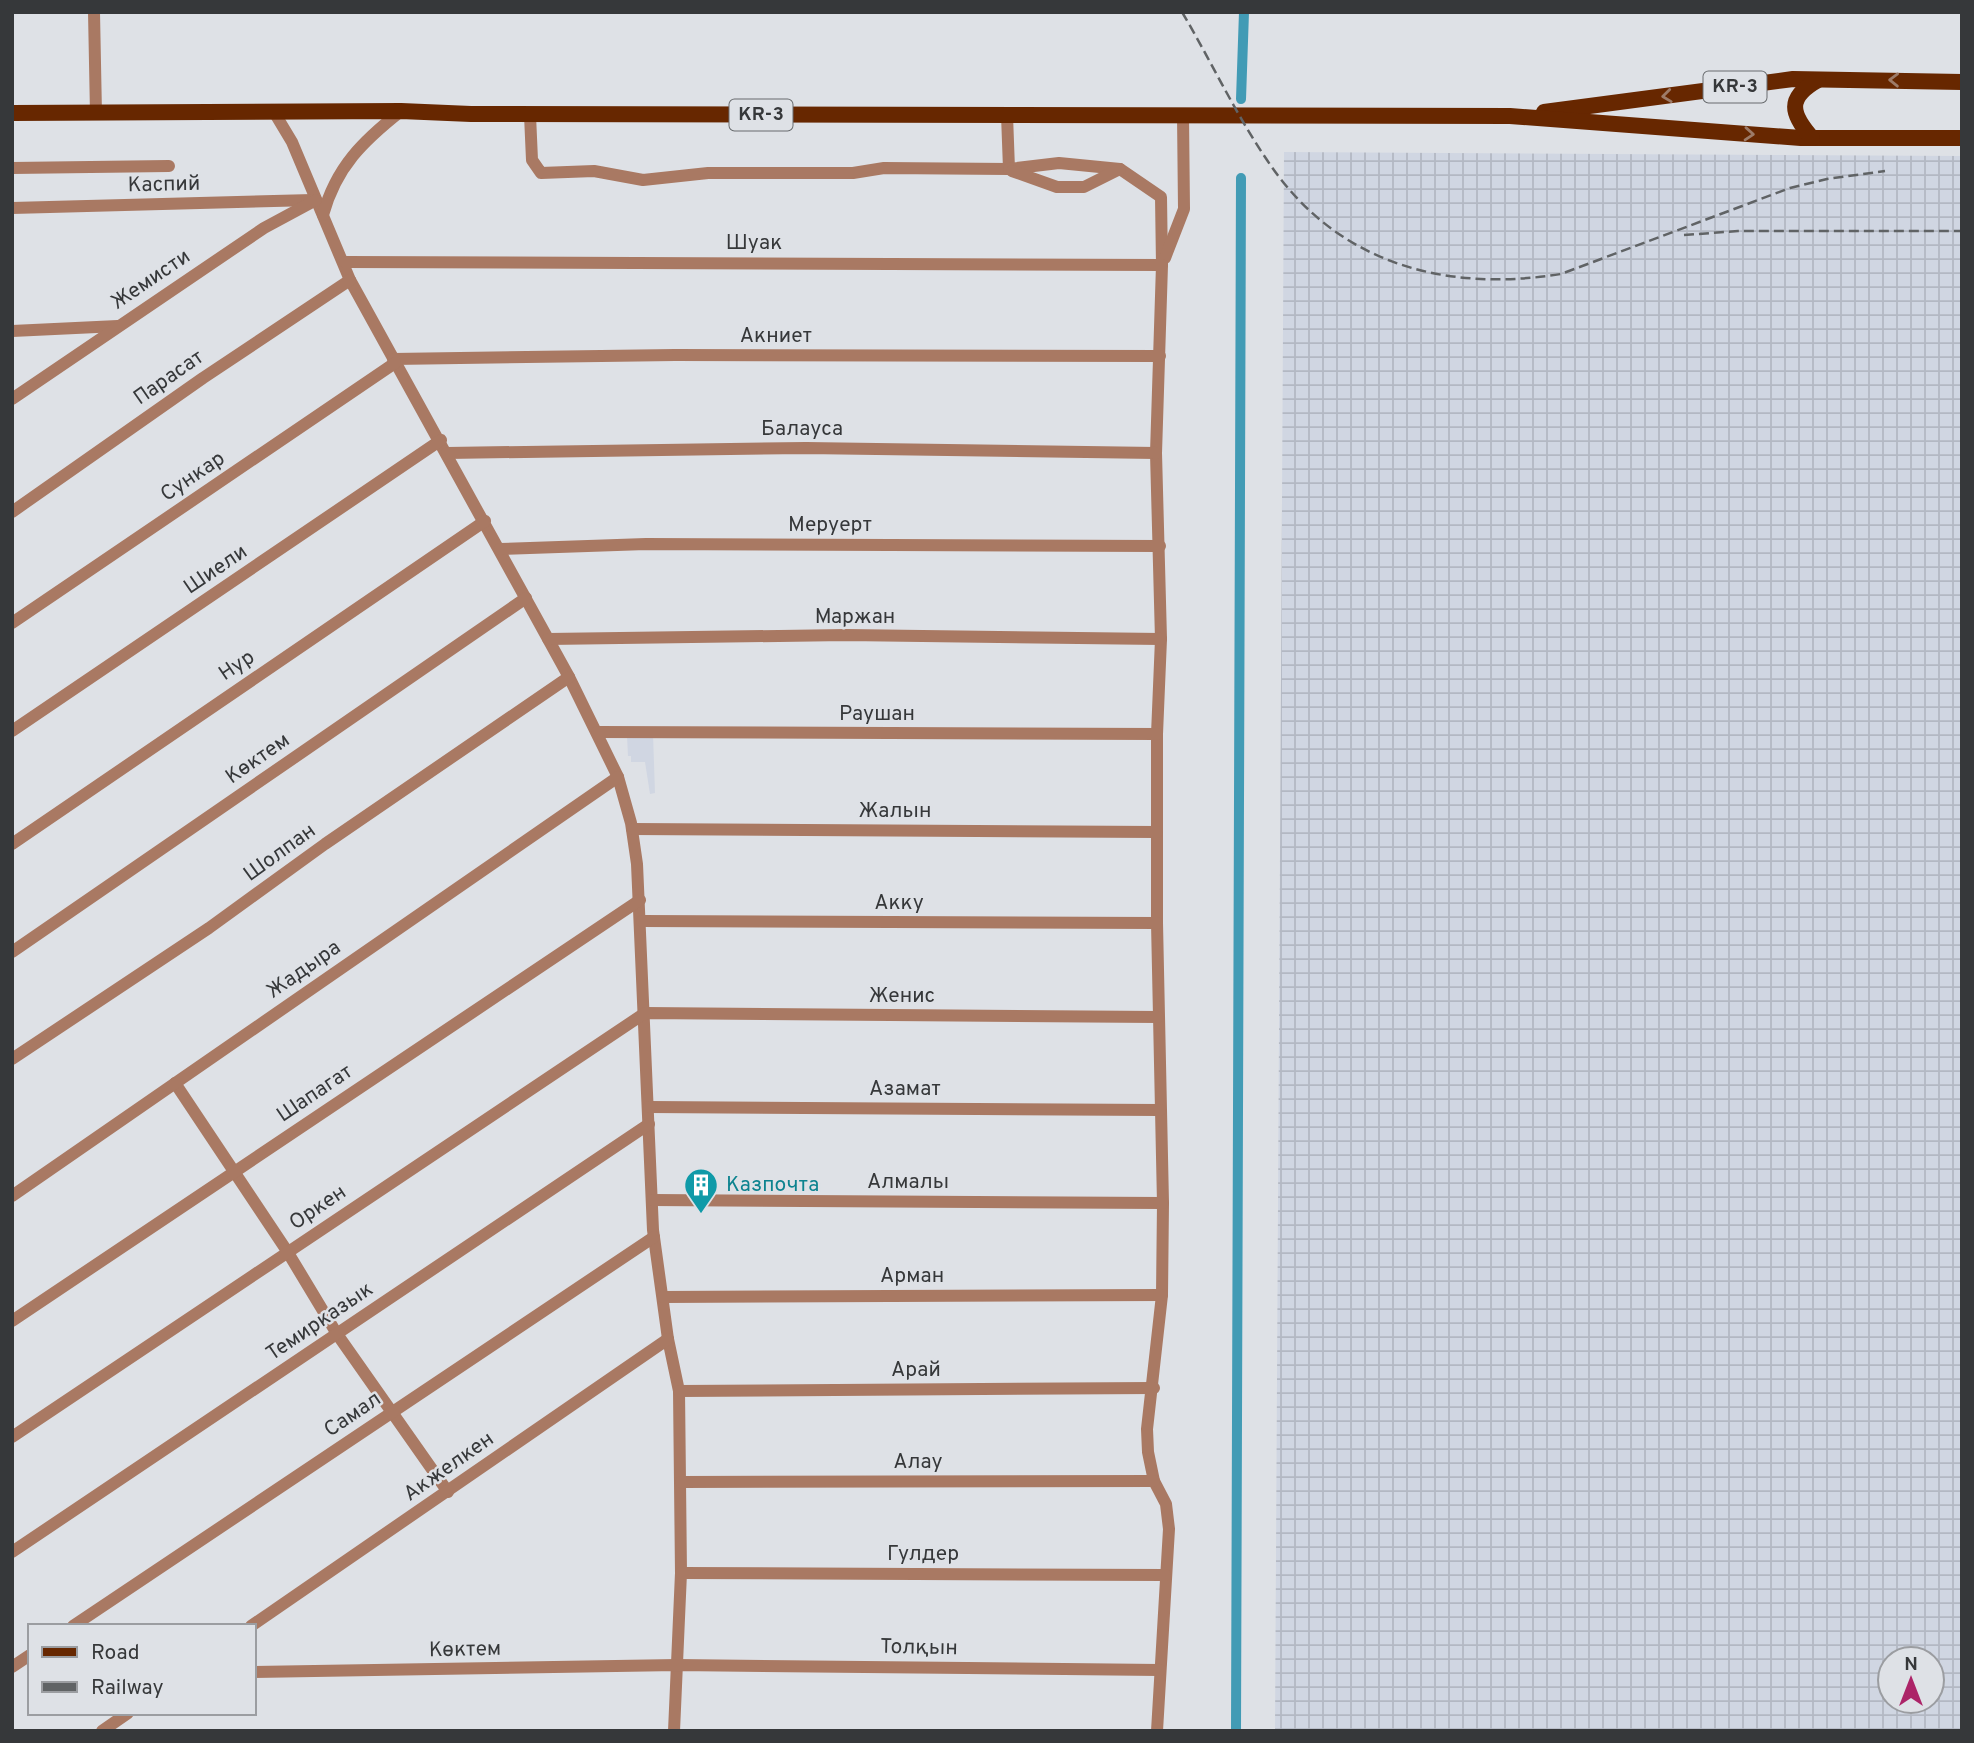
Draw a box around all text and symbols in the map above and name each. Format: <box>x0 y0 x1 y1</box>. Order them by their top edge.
road number: KR-3 <box>1704 72 1766 102</box>
one-way arrow <box>1888 72 1898 88</box>
one-way arrow <box>1661 88 1673 103</box>
road number: KR-3 <box>730 99 792 130</box>
one-way arrow <box>1744 127 1755 142</box>
street label: Каспий <box>127 171 201 199</box>
street label: Шуак <box>726 230 782 257</box>
street label: Жемисти <box>106 244 196 316</box>
street label: Акниет <box>740 323 812 350</box>
street label: Парасат <box>129 344 209 412</box>
street label: Балауса <box>761 416 843 443</box>
street label: Сункар <box>156 446 230 508</box>
street label: Меруерт <box>788 512 872 539</box>
street label: Шиели <box>179 539 253 601</box>
street label: Маржан <box>815 604 895 631</box>
street label: Нур <box>214 644 260 688</box>
street label: Раушан <box>839 701 915 728</box>
street label: Көктем <box>221 727 295 791</box>
street label: Жалын <box>858 798 932 825</box>
street label: Шолпан <box>239 818 321 888</box>
street label: Акку <box>874 890 924 917</box>
street label: Жадыра <box>262 935 346 1005</box>
street label: Женис <box>869 983 935 1010</box>
street label: Шапагат <box>272 1059 358 1129</box>
street label: Азамат <box>869 1076 941 1103</box>
building icon: Казпочта <box>682 1166 720 1215</box>
street label: Алмалы <box>867 1169 949 1196</box>
place label: Казпочта <box>726 1172 819 1199</box>
street label: Оркен <box>284 1179 352 1237</box>
street label: Арман <box>880 1263 944 1290</box>
street label: Темирказык <box>261 1276 379 1368</box>
street label: Арай <box>891 1357 941 1384</box>
street label: Самал <box>319 1386 387 1444</box>
street label: Акжелкен <box>399 1426 499 1508</box>
street label: Алау <box>893 1449 943 1476</box>
street label: Гулдер <box>887 1541 959 1568</box>
legend <box>28 1624 256 1715</box>
street label: Толқын <box>880 1634 958 1662</box>
street label: Көктем <box>429 1636 501 1664</box>
text: Road <box>91 1640 140 1667</box>
north arrow <box>1876 1645 1946 1715</box>
text: N <box>1904 1653 1918 1677</box>
text: Railway <box>91 1675 164 1702</box>

